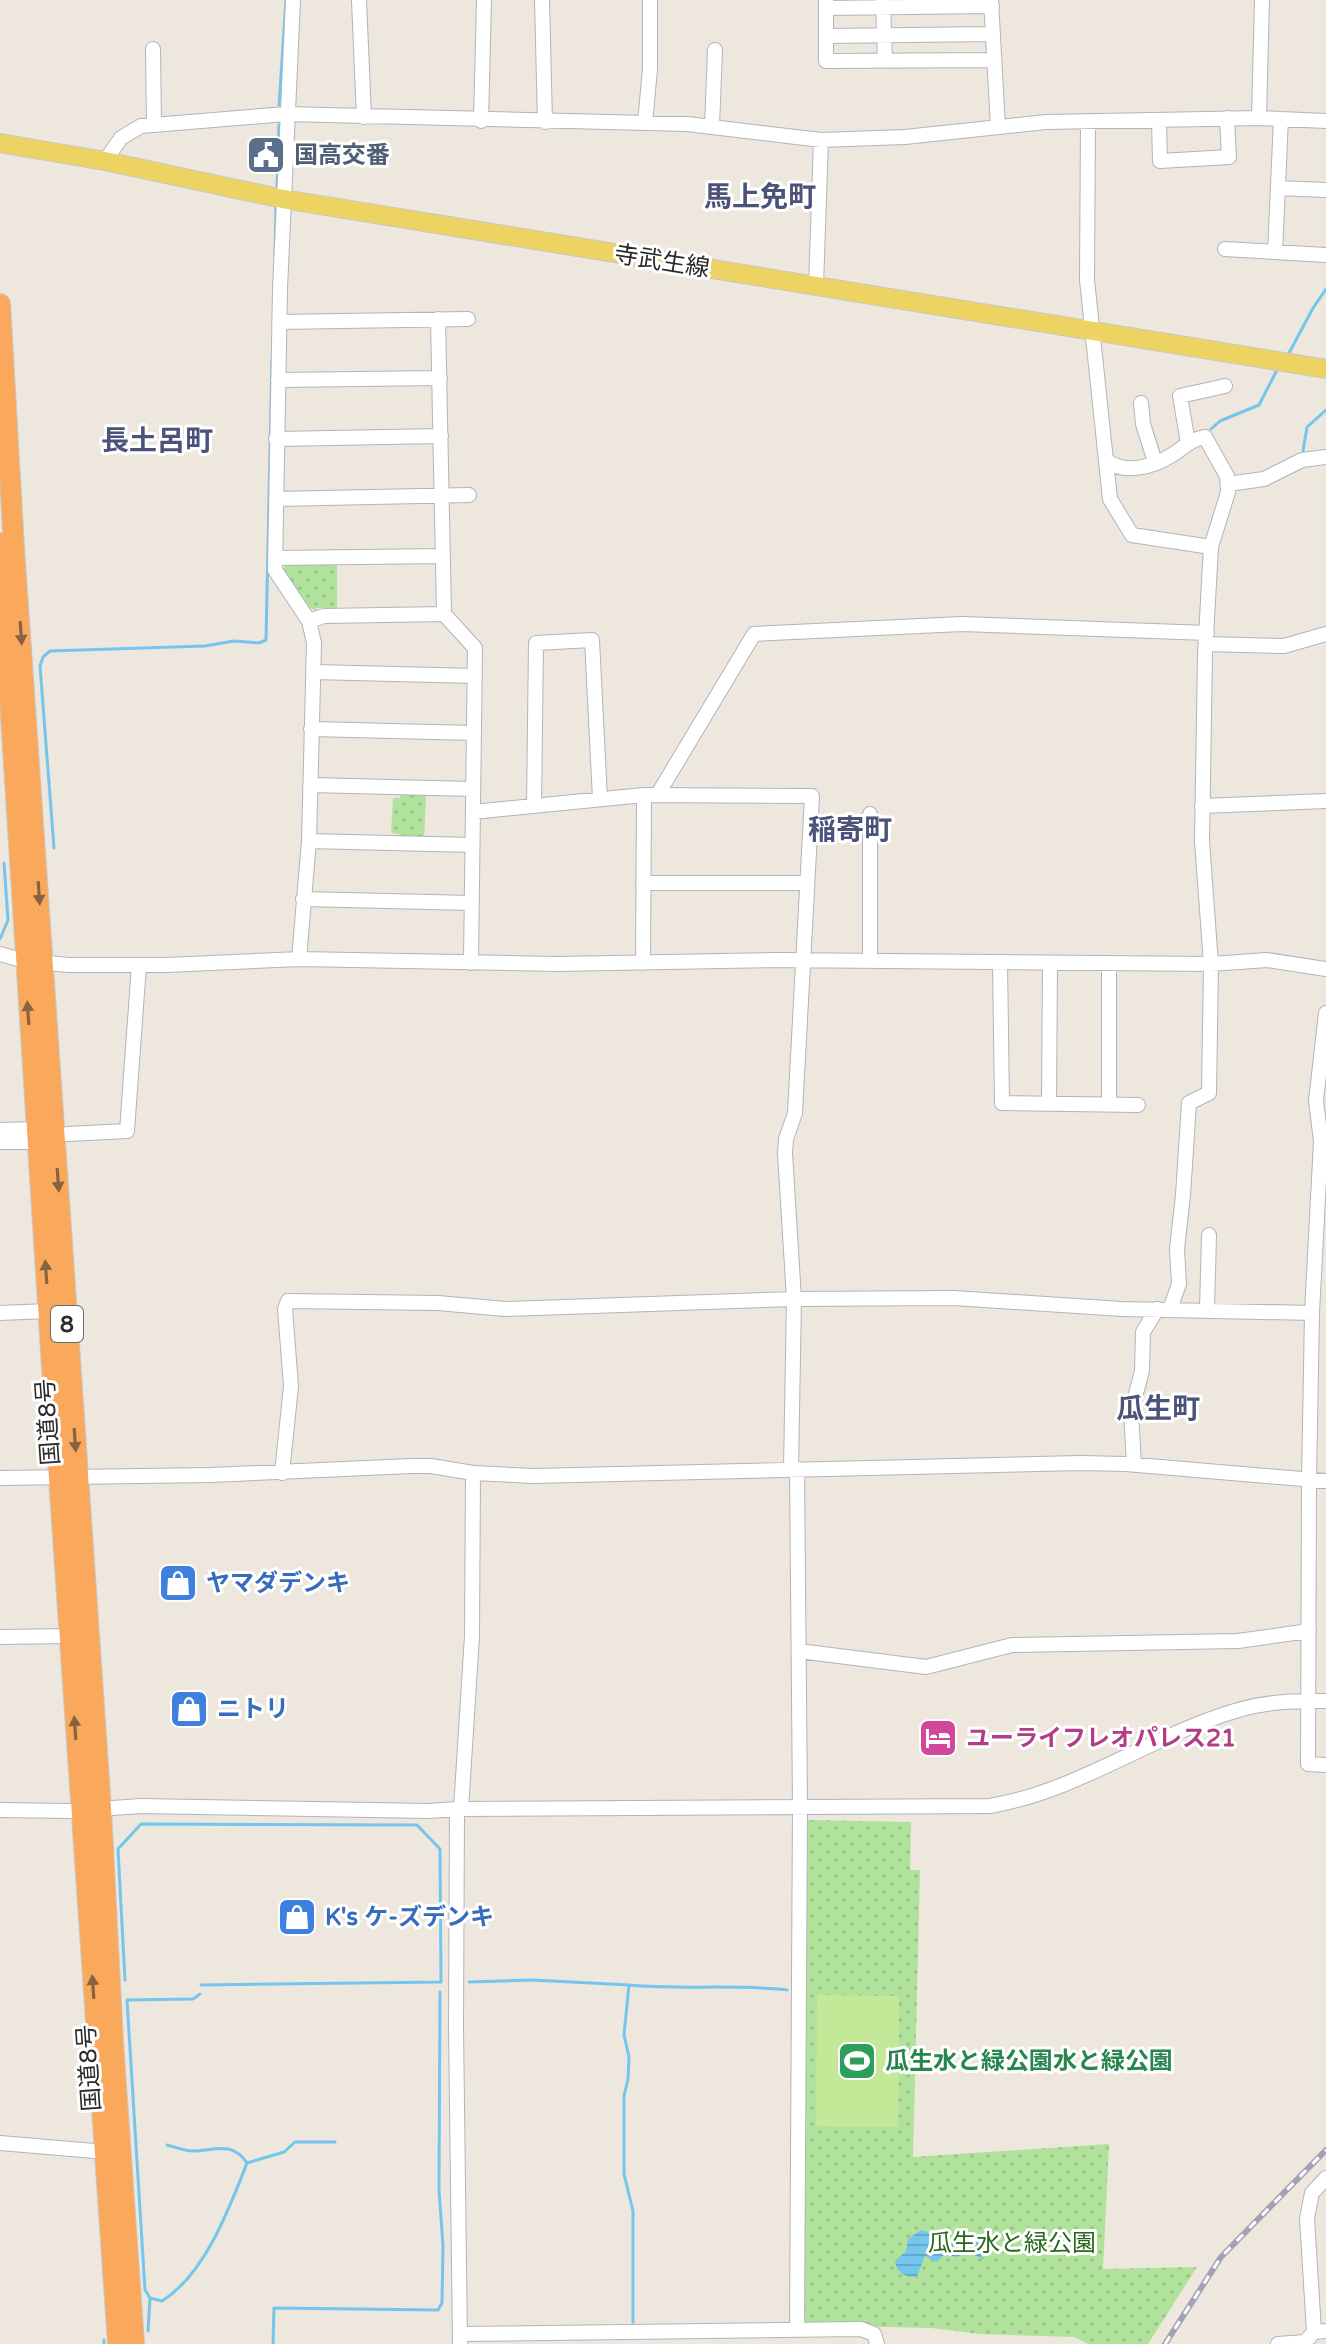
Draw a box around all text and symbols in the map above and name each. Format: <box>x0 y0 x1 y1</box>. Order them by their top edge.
public building icon: 国高交番 <box>245 134 287 176</box>
place label: 国高交番 <box>294 141 390 170</box>
district label: 馬上免町 <box>704 180 816 214</box>
street label: 寺武生線 <box>612 240 712 283</box>
district label: 長土呂町 <box>101 424 213 458</box>
one-way arrow <box>15 621 28 646</box>
district label: 稲寄町 <box>808 813 892 847</box>
one-way arrow <box>33 881 46 906</box>
one-way arrow <box>22 1000 35 1025</box>
one-way arrow <box>52 1168 65 1193</box>
one-way arrow <box>39 1259 52 1285</box>
road number: 8 <box>51 1306 83 1342</box>
street label: 国道8号 <box>31 1378 66 1466</box>
district label: 瓜生町 <box>1116 1392 1200 1426</box>
one-way arrow <box>69 1428 82 1453</box>
shop icon: ヤマダデンキ <box>157 1562 199 1604</box>
place label: ヤマダデンキ <box>206 1569 350 1598</box>
shop icon: ニトリ <box>168 1688 210 1730</box>
place label: ニトリ <box>217 1695 289 1724</box>
one-way arrow <box>68 1715 81 1740</box>
hotel icon: ユーライフレオパレス21 <box>917 1717 959 1759</box>
place label: ユーライフレオパレス21 <box>966 1724 1236 1753</box>
shop icon: K's ケ-ズデンキ <box>276 1896 318 1938</box>
place label: K's ケ-ズデンキ <box>325 1903 494 1932</box>
one-way arrow <box>86 1974 99 1999</box>
street label: 国道8号 <box>72 2024 107 2112</box>
sports icon: 瓜生水と緑公園水と緑公園 <box>836 2040 878 2082</box>
place label: 瓜生水と緑公園水と緑公園 <box>885 2047 1173 2076</box>
park label: 瓜生水と緑公園 <box>928 2229 1096 2258</box>

